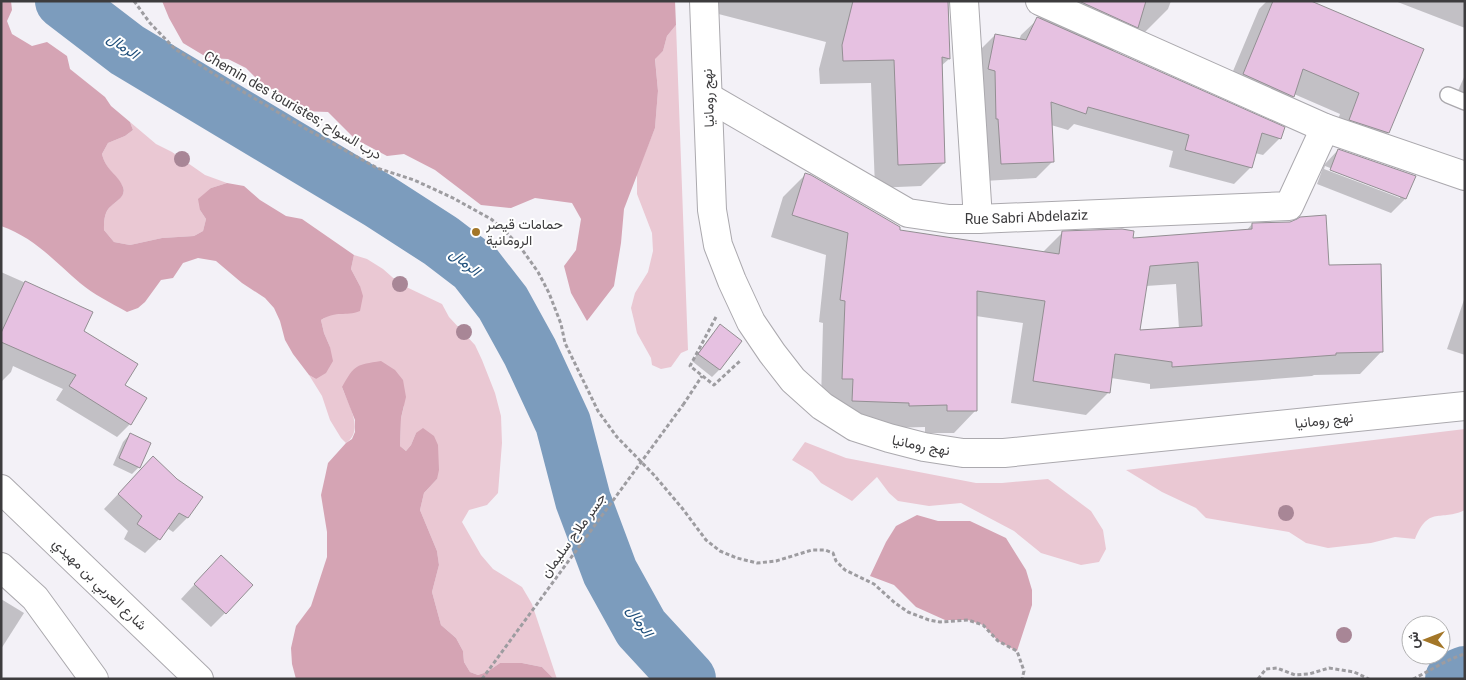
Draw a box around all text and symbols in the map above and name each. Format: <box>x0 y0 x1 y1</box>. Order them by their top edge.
water label: الرمال <box>104 29 143 64</box>
street label: Chemin des touristes; درب السواح <box>200 47 385 165</box>
street label: نهج رومانيا <box>699 68 720 128</box>
street label: Rue Sabri Abdelaziz <box>965 206 1088 227</box>
place label: حمامات قيصر الرومانية <box>485 216 563 249</box>
marker: حمامات قيصر الرومانية <box>470 226 482 238</box>
water label: الرمال <box>446 244 485 281</box>
street label: نهج رومانيا <box>1294 409 1354 434</box>
street label: نهج رومانيا <box>890 432 951 461</box>
street label: جسر ملاح سليمان <box>537 490 611 582</box>
street label: شارع العربي بن مهيدي <box>47 535 150 636</box>
water label: الرمال <box>623 602 658 641</box>
north arrow <box>1401 615 1451 665</box>
text: ش <box>1405 631 1422 648</box>

